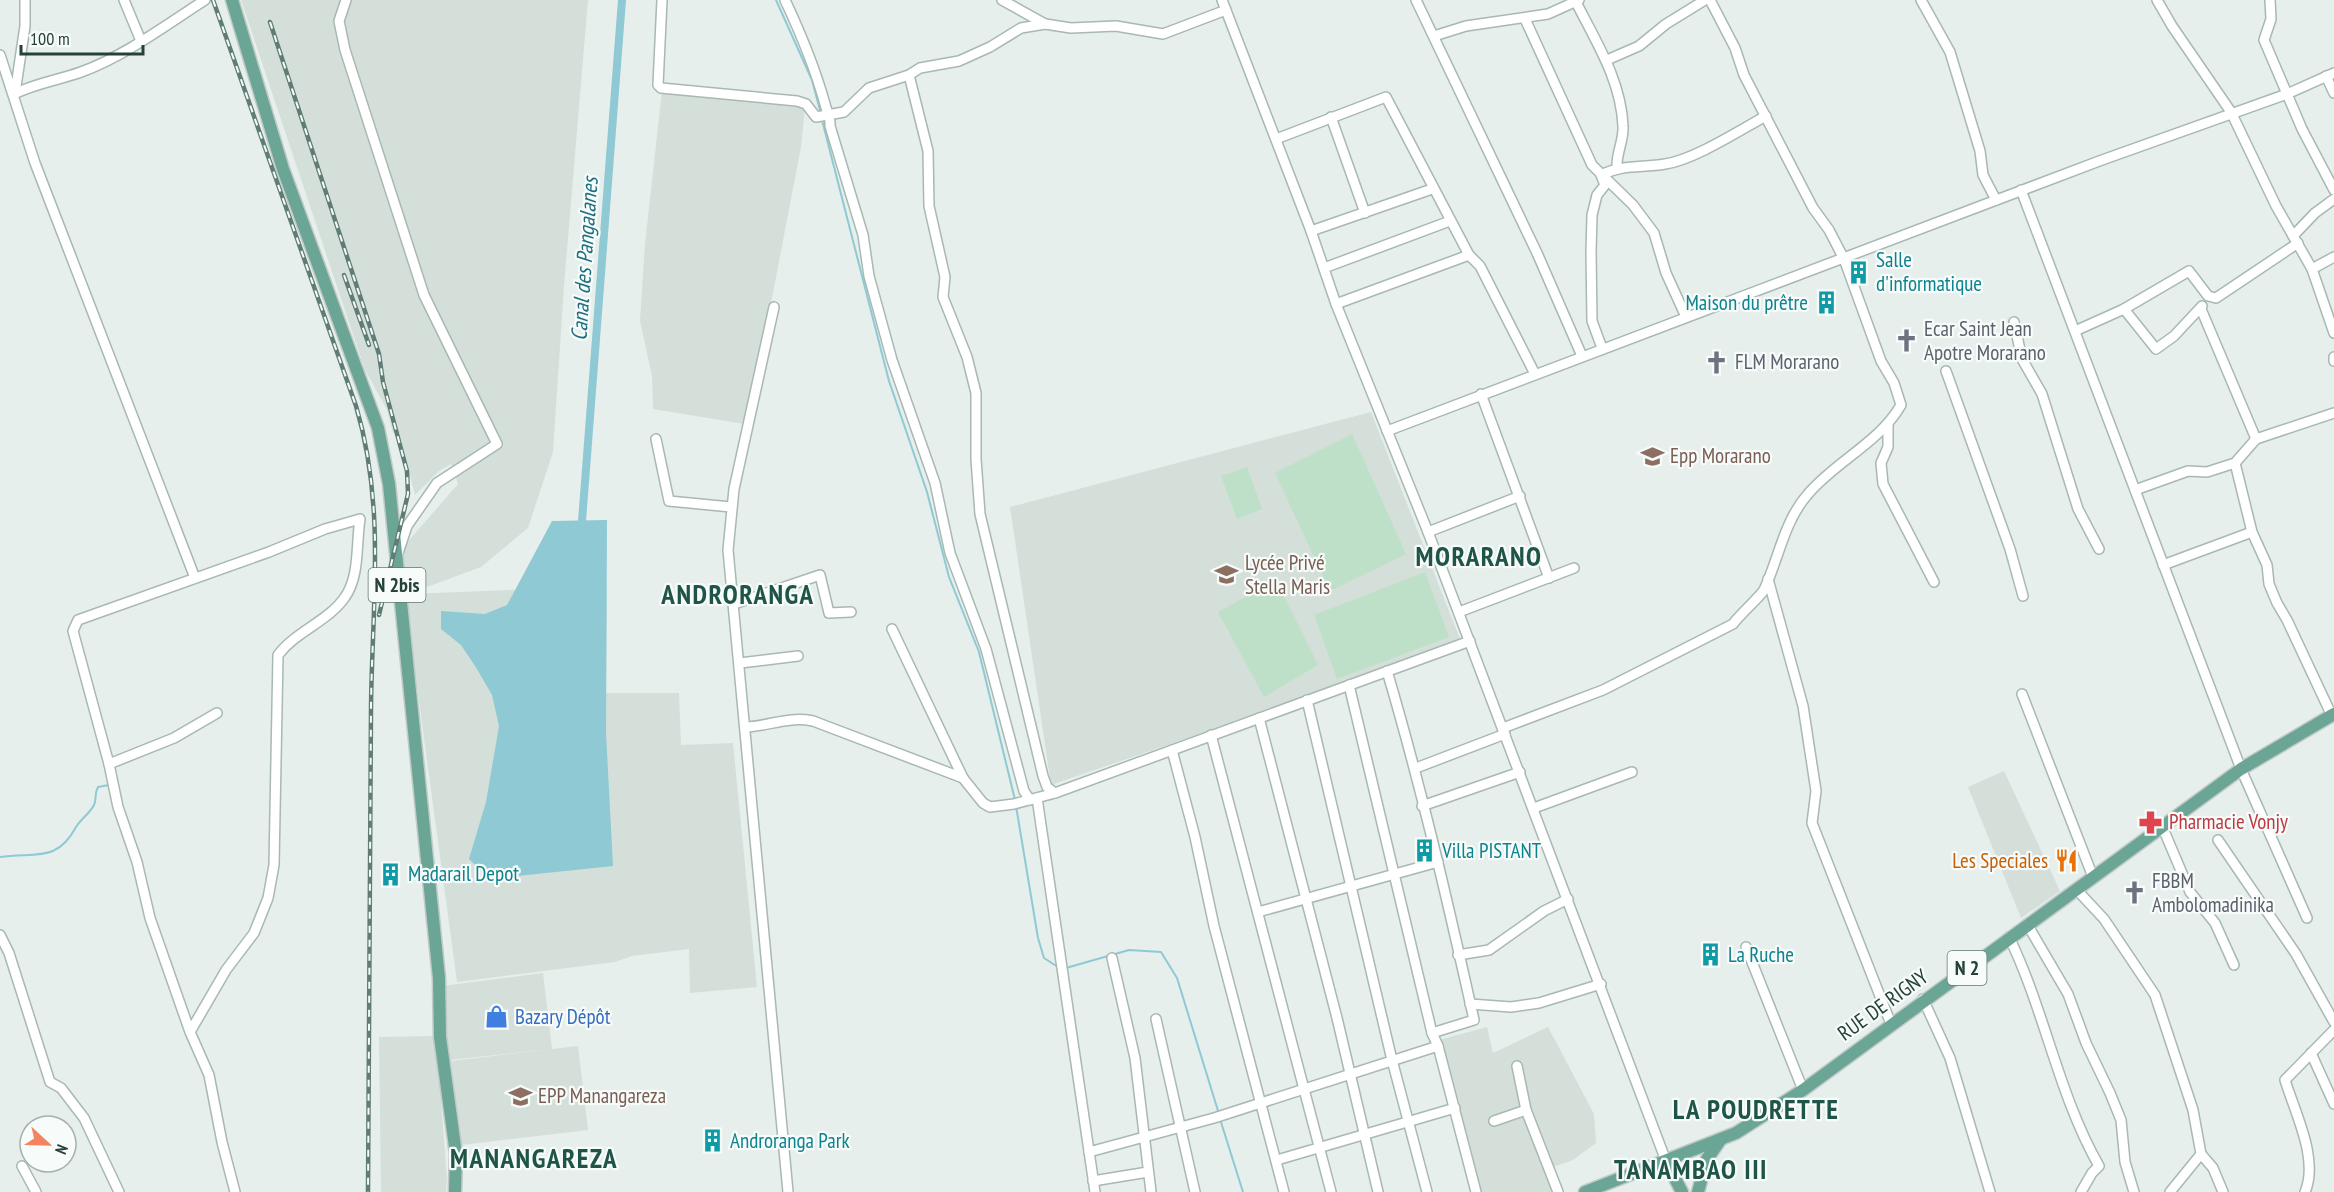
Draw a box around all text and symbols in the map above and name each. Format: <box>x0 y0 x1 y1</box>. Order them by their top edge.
scale bar <box>21 18 142 56</box>
text: 100 m <box>30 27 70 50</box>
water label: Canal des Pangalanes <box>564 174 604 342</box>
place label: Salle d'informatique <box>1876 246 1982 297</box>
building icon: Salle d'informatique <box>1845 259 1871 285</box>
place label: Maison du prêtre <box>1685 289 1808 316</box>
building icon: Maison du prêtre <box>1813 290 1839 316</box>
place label: Ecar Saint Jean Apotre Morarano <box>1924 315 2046 366</box>
church icon: Ecar Saint Jean Apotre Morarano <box>1893 328 1919 354</box>
place label: FLM Morarano <box>1735 348 1839 375</box>
church icon: FLM Morarano <box>1704 349 1730 375</box>
place label: Epp Morarano <box>1670 442 1771 469</box>
school or university icon: Epp Morarano <box>1639 443 1665 469</box>
district label: MORARANO <box>1416 539 1542 573</box>
place label: Lycée Privé Stella Maris <box>1245 549 1330 600</box>
school or university icon: Lycée Privé Stella Maris <box>1214 562 1240 588</box>
road number: N 2bis <box>368 568 426 602</box>
district label: ANDRORANGA <box>660 577 815 611</box>
place label: Pharmacie Vonjy <box>2169 808 2288 835</box>
pharmacy icon: Pharmacie Vonjy <box>2138 809 2164 835</box>
place label: Villa PISTANT <box>1441 837 1542 864</box>
building icon: Villa PISTANT <box>1411 838 1437 864</box>
place label: Les Speciales <box>1952 847 2048 874</box>
restaurant icon: Les Speciales <box>2053 848 2079 874</box>
place label: Madarail Depot <box>408 860 519 887</box>
building icon: Madarail Depot <box>377 861 403 887</box>
place label: FBBM Ambolomadinika <box>2152 867 2274 918</box>
church icon: FBBM Ambolomadinika <box>2121 880 2147 906</box>
place label: La Ruche <box>1728 941 1794 968</box>
building icon: La Ruche <box>1697 942 1723 968</box>
road number: N 2 <box>1948 951 1986 985</box>
street label: RUE DE RIGNY <box>1832 963 1934 1046</box>
place label: Bazary Dépôt <box>515 1003 611 1030</box>
shop icon: Bazary Dépôt <box>484 1004 510 1030</box>
place label: EPP Manangareza <box>538 1082 666 1109</box>
school or university icon: EPP Manangareza <box>507 1083 533 1109</box>
district label: LA POUDRETTE <box>1673 1092 1839 1126</box>
north arrow <box>18 1114 78 1174</box>
place label: Androranga Park <box>730 1127 850 1154</box>
building icon: Androranga Park <box>699 1128 725 1154</box>
district label: MANANGAREZA <box>450 1141 618 1175</box>
text: N <box>51 1142 73 1157</box>
district label: TANAMBAO III <box>1614 1152 1768 1186</box>

